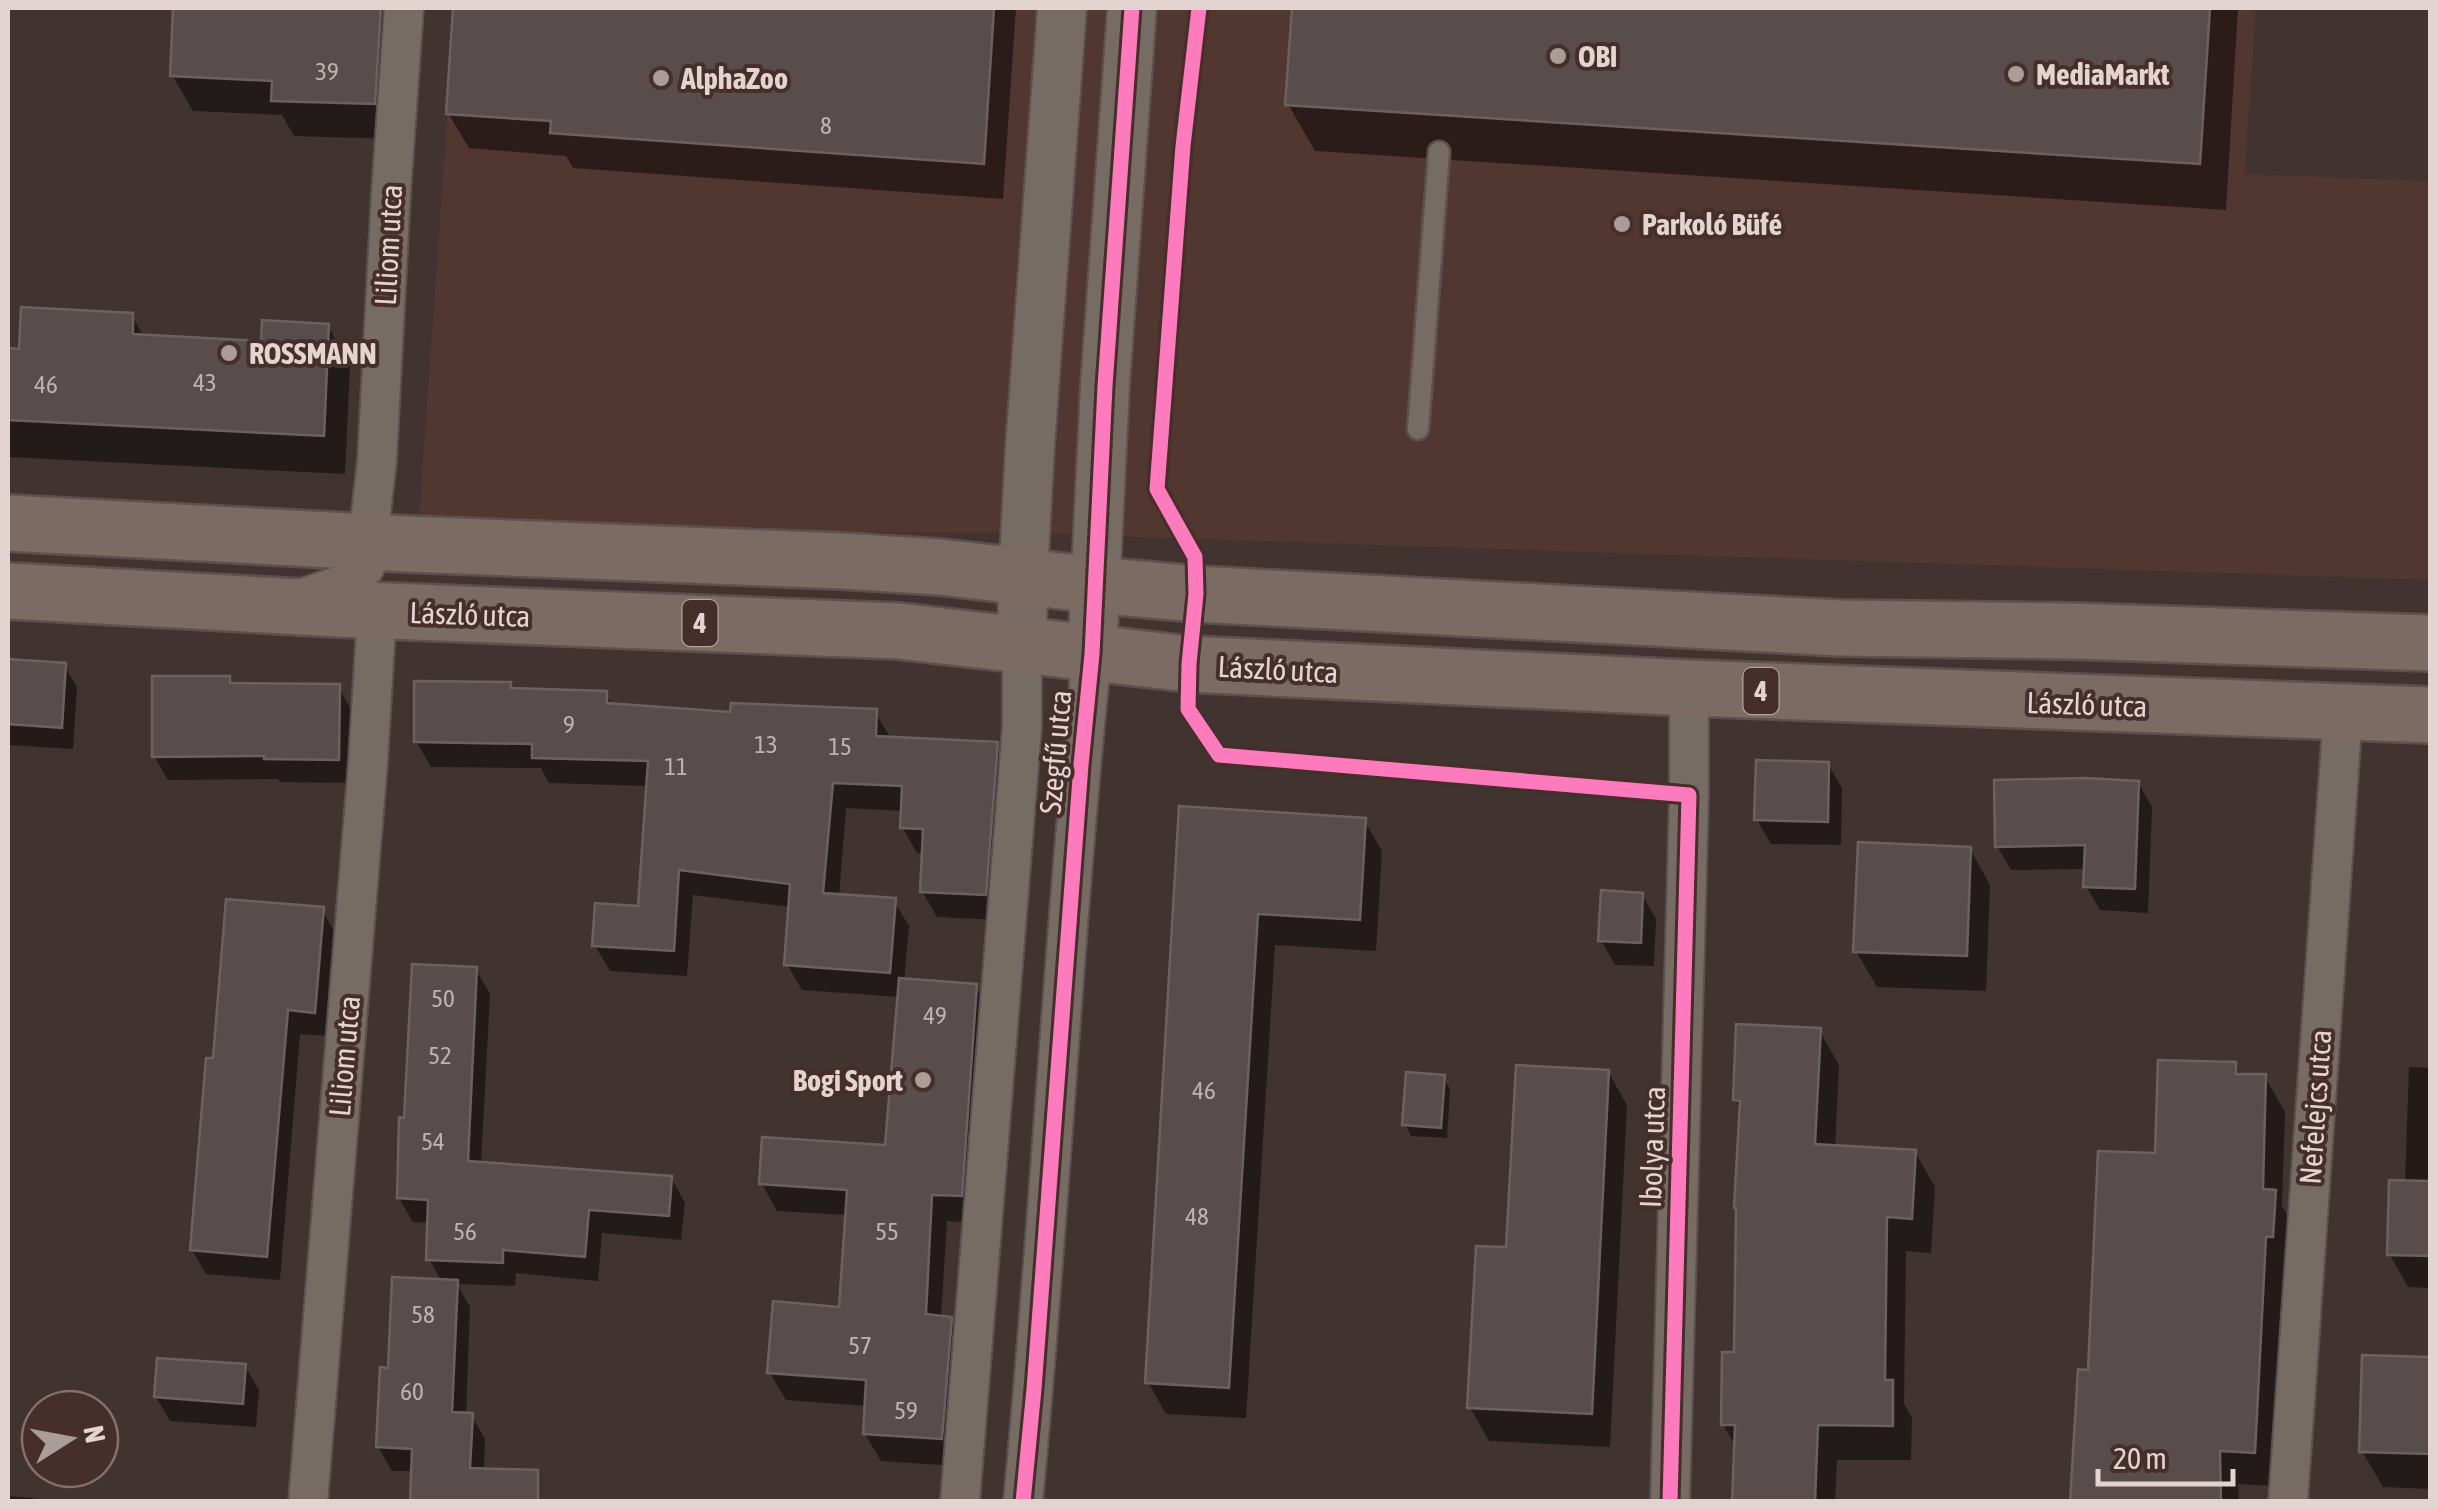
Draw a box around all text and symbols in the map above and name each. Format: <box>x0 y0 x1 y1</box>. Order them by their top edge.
place label: OBI <box>1578 39 1617 73</box>
marker: OBI <box>1547 45 1569 67</box>
house number: 39 <box>315 57 339 85</box>
place label: MediaMarkt <box>2036 57 2170 91</box>
place label: AlphaZoo <box>680 61 788 95</box>
marker: MediaMarkt <box>2005 63 2027 85</box>
marker: AlphaZoo <box>650 67 672 89</box>
house number: 8 <box>820 111 832 139</box>
street label: Liliom utca <box>368 184 408 306</box>
place label: Parkoló Büfé <box>1642 207 1782 241</box>
marker: Parkoló Büfé <box>1611 213 1633 235</box>
place label: ROSSMANN <box>249 336 377 370</box>
marker: ROSSMANN <box>218 342 240 364</box>
house number: 43 <box>193 368 217 396</box>
house number: 46 <box>34 370 58 398</box>
street label: László utca <box>409 595 531 633</box>
road number: 4 <box>682 600 718 646</box>
street label: László utca <box>1217 649 1339 689</box>
road number: 4 <box>1744 668 1778 714</box>
street label: László utca <box>2026 685 2148 723</box>
street label: Szegfű utca <box>1033 689 1077 815</box>
house number: 9 <box>563 710 575 738</box>
house number: 13 <box>754 730 778 758</box>
house number: 15 <box>828 732 852 760</box>
house number: 11 <box>664 752 688 780</box>
house number: 50 <box>431 984 455 1012</box>
street label: Liliom utca <box>322 994 366 1118</box>
house number: 49 <box>923 1001 947 1029</box>
street label: Nefelejcs utca <box>2293 1028 2337 1186</box>
house number: 52 <box>428 1041 452 1069</box>
place label: Bogi Sport <box>793 1063 903 1097</box>
marker: Bogi Sport <box>912 1069 934 1091</box>
house number: 46 <box>1192 1076 1216 1104</box>
street label: Ibolya utca <box>1633 1086 1671 1208</box>
house number: 54 <box>421 1127 445 1155</box>
house number: 48 <box>1185 1202 1209 1230</box>
house number: 56 <box>453 1217 477 1245</box>
house number: 55 <box>875 1217 899 1245</box>
house number: 58 <box>411 1300 435 1328</box>
house number: 57 <box>848 1331 872 1359</box>
house number: 60 <box>400 1377 424 1405</box>
north arrow <box>20 1389 120 1489</box>
house number: 59 <box>894 1396 918 1424</box>
text: N <box>77 1423 112 1445</box>
scale bar <box>2098 1424 2233 1486</box>
text: 20 m <box>2113 1441 2167 1475</box>

